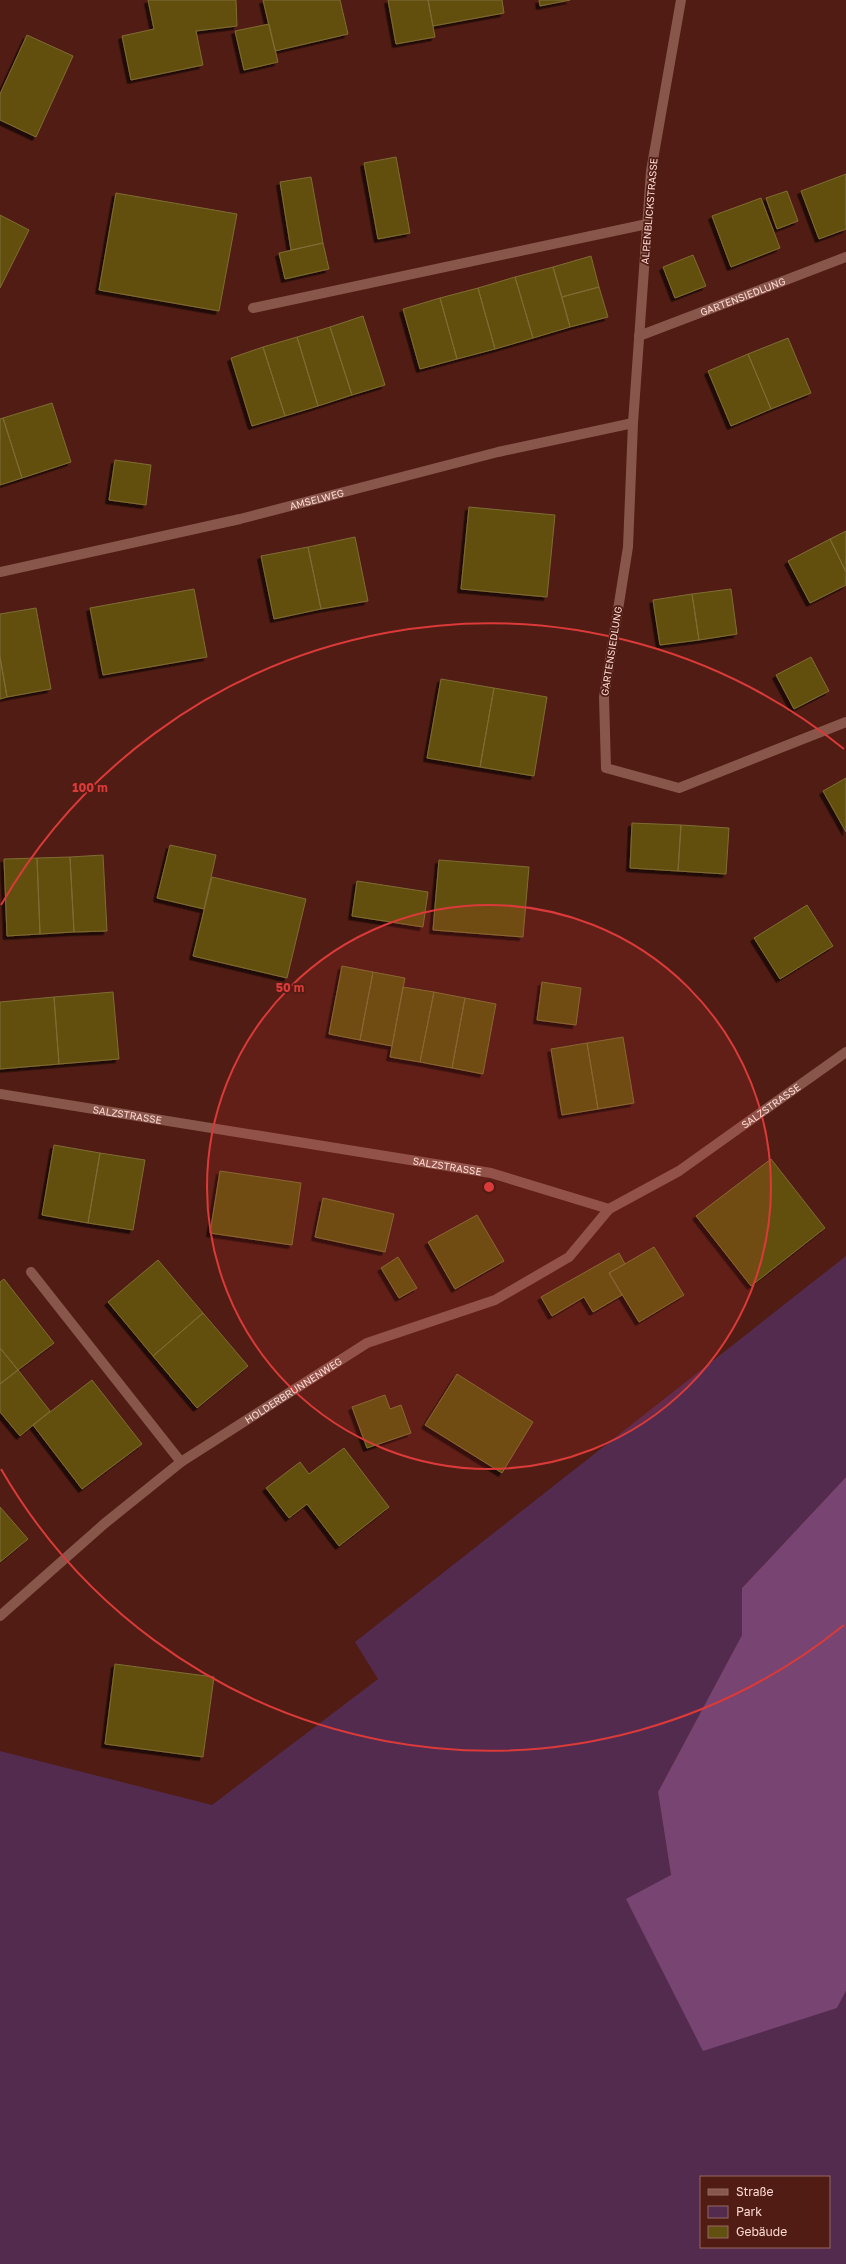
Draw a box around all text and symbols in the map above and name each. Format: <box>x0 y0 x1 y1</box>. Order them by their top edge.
street label: ALPENBLICKSTRASSE <box>638 157 660 265</box>
street label: GARTENSIEDLUNG <box>698 275 787 318</box>
street label: AMSELWEG <box>288 486 345 512</box>
street label: GARTENSIEDLUNG <box>598 606 624 696</box>
text: 100 m <box>72 780 108 795</box>
text: 50 m <box>276 980 304 995</box>
street label: SALZSTRASSE <box>739 1081 803 1131</box>
street label: SALZSTRASSE <box>92 1103 163 1126</box>
street label: SALZSTRASSE <box>412 1155 483 1177</box>
centre of rings <box>482 1180 496 1194</box>
street label: HOLDERBRUNNENWEG <box>242 1355 344 1426</box>
legend <box>700 2176 830 2248</box>
text: Straße <box>736 2184 774 2199</box>
text: Park <box>736 2204 762 2219</box>
text: Gebäude <box>736 2224 787 2239</box>

